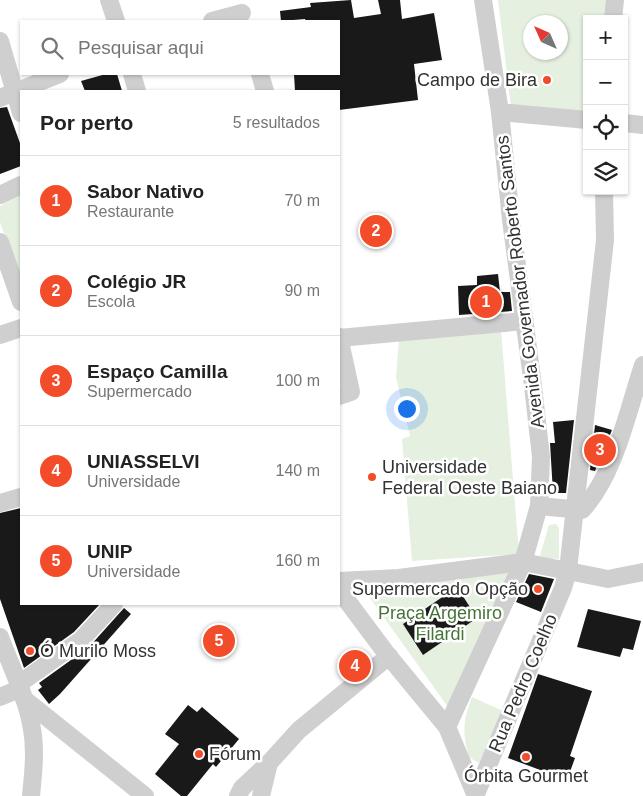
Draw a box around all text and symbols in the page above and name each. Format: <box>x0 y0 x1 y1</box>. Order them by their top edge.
north arrow <box>523 15 568 60</box>
map controls <box>583 15 628 195</box>
button: + <box>583 15 628 60</box>
search box <box>20 20 340 75</box>
icon: search <box>38 34 66 62</box>
text: Pesquisar aqui <box>78 37 204 58</box>
button: − <box>583 60 628 105</box>
place label: Campo de Bira <box>417 70 538 90</box>
marker: Campo de Bira <box>541 74 553 86</box>
button: locate <box>583 105 628 150</box>
text: Por perto <box>40 111 133 134</box>
text: 5 resultados <box>233 114 320 131</box>
street label: Avenida Governador Roberto Santos <box>492 134 548 430</box>
button: layers <box>583 150 628 195</box>
text: Sabor Nativo <box>87 181 204 202</box>
text: 1 <box>52 192 60 209</box>
text: 70 m <box>284 192 320 209</box>
text: Restaurante <box>87 203 174 220</box>
pin: 2 <box>360 212 392 250</box>
text: Colégio JR <box>87 271 186 292</box>
text: 2 <box>52 282 60 299</box>
text: 90 m <box>284 282 320 299</box>
pin: 1 <box>470 283 502 321</box>
text: Escola <box>87 293 135 310</box>
text: Espaço Camilla <box>87 361 227 382</box>
text: 3 <box>52 372 60 389</box>
text: 100 m <box>276 372 320 389</box>
text: Supermercado <box>87 383 192 400</box>
your location <box>394 396 420 422</box>
pin: 3 <box>584 431 616 469</box>
text: UNIASSELVI <box>87 451 200 472</box>
place label: Universidade Federal Oeste Baiano <box>382 457 557 498</box>
text: 4 <box>52 462 60 479</box>
text: 140 m <box>276 462 320 479</box>
marker: Universidade Federal Oeste Baiano <box>366 471 378 483</box>
text: Universidade <box>87 473 180 490</box>
text: UNIP <box>87 541 132 562</box>
text: 5 <box>52 552 60 569</box>
text: 160 m <box>276 552 320 569</box>
text: Universidade <box>87 563 180 580</box>
place label: Supermercado Opção <box>352 579 528 599</box>
marker: Supermercado Opção <box>532 583 544 595</box>
park label: Praça Argemiro Filardi <box>378 603 502 644</box>
street label: Rua Pedro Coelho <box>485 611 561 755</box>
pin: 5 <box>203 622 235 660</box>
place label: Ó Murilo Moss <box>40 640 156 661</box>
marker: Ó Murilo Moss <box>24 645 36 657</box>
pin: 4 <box>339 647 371 685</box>
place label: Fórum <box>209 744 261 764</box>
marker: Fórum <box>193 748 205 760</box>
marker: Órbita Gourmet <box>520 751 532 763</box>
place label: Órbita Gourmet <box>464 765 588 786</box>

